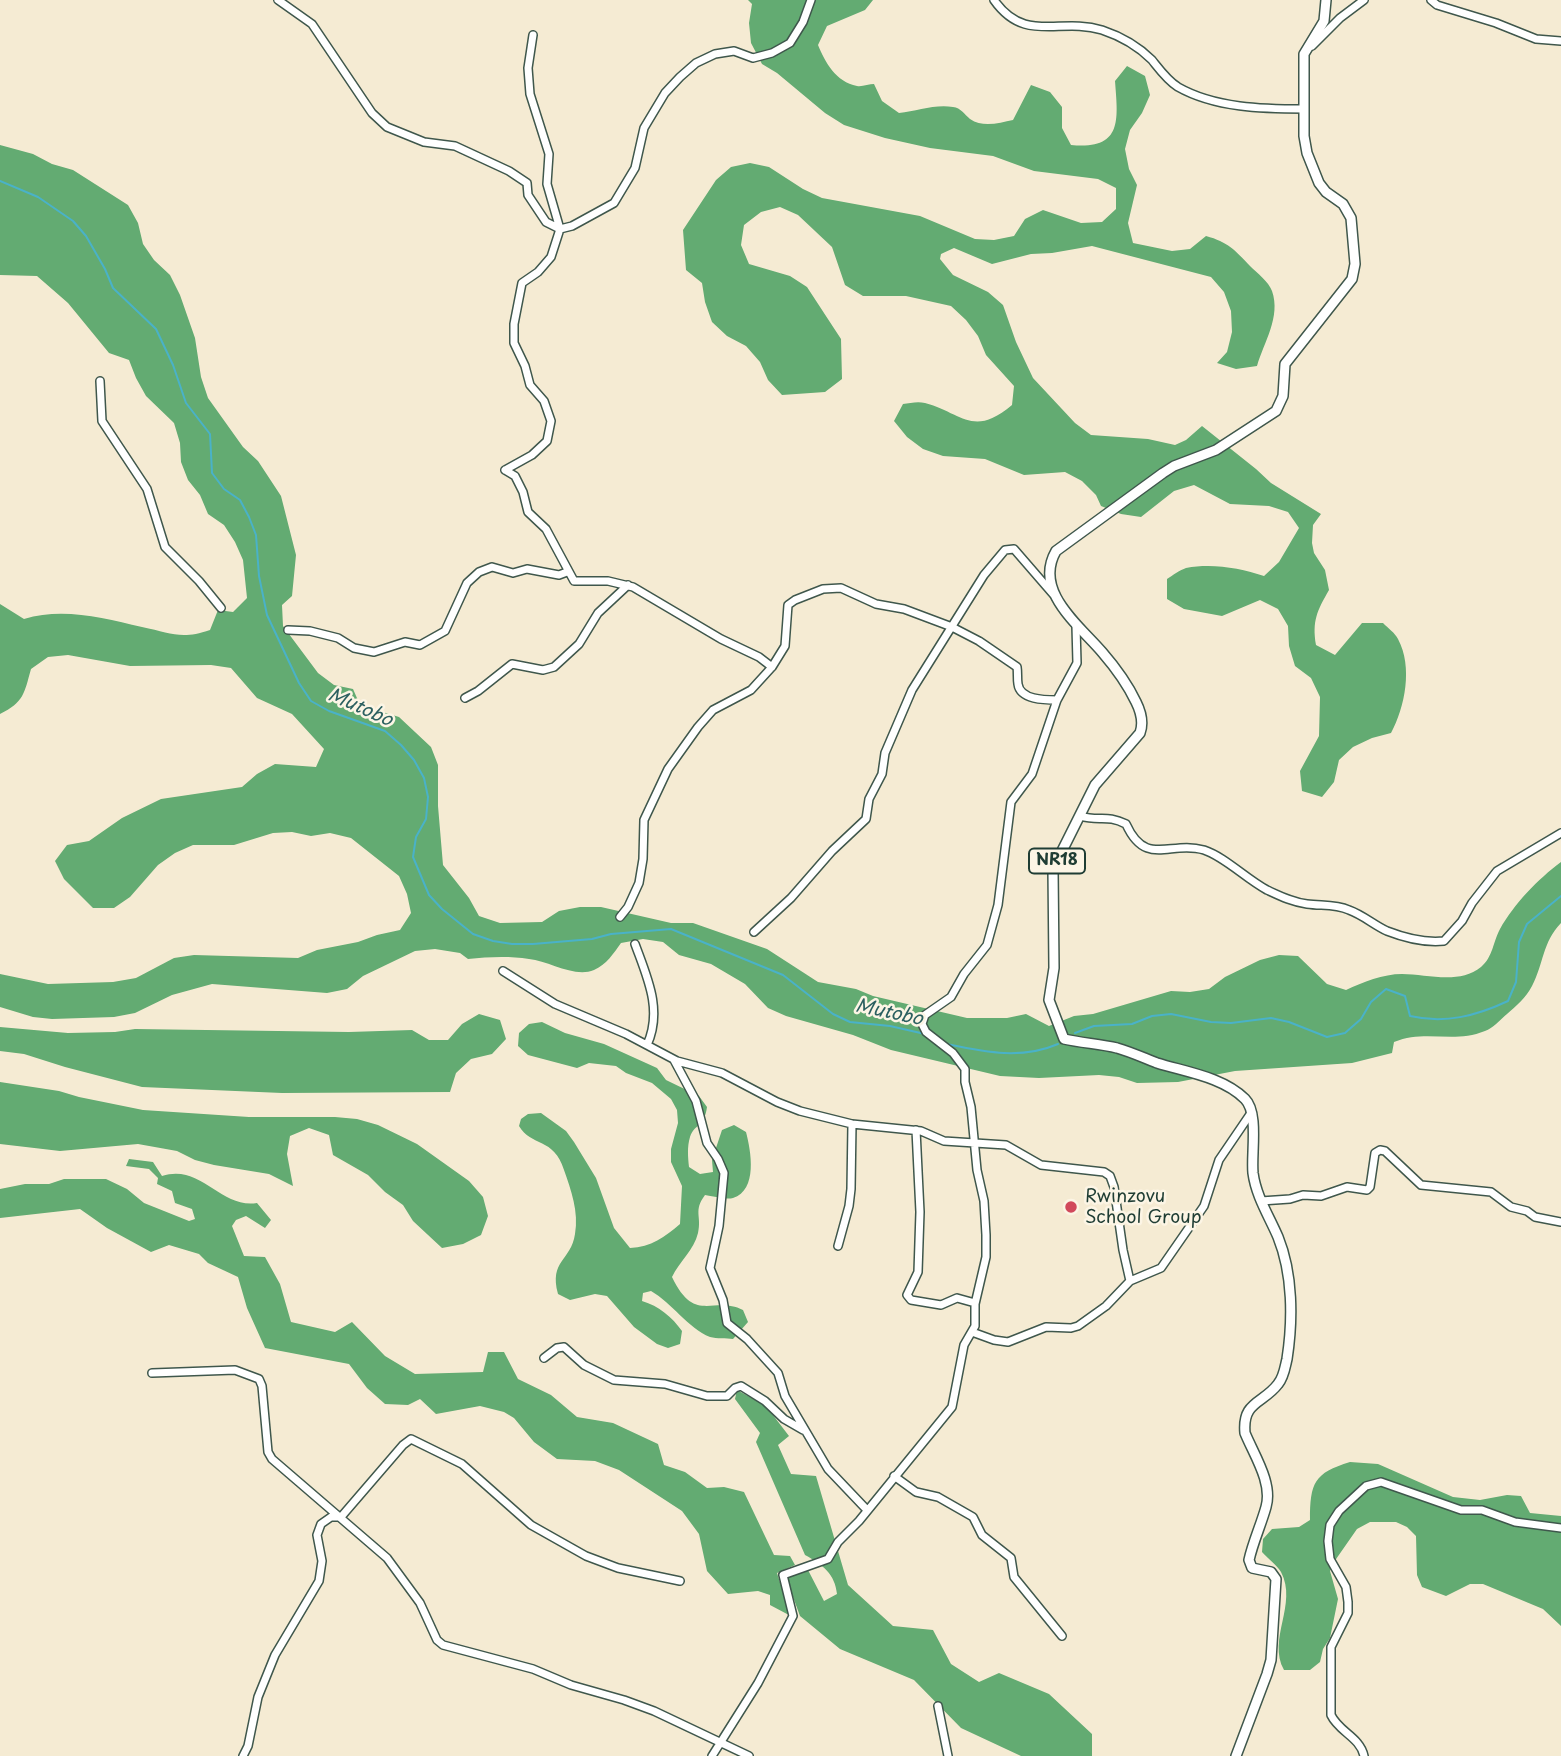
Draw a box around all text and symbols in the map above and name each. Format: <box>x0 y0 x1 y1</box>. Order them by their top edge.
water label: Mutobo <box>324 684 396 732</box>
road number: NR18 <box>1029 848 1085 874</box>
water label: Mutobo <box>853 995 925 1031</box>
place label: Rwinzovu School Group <box>1085 1186 1202 1228</box>
marker: Rwinzovu School Group <box>1063 1199 1079 1215</box>

